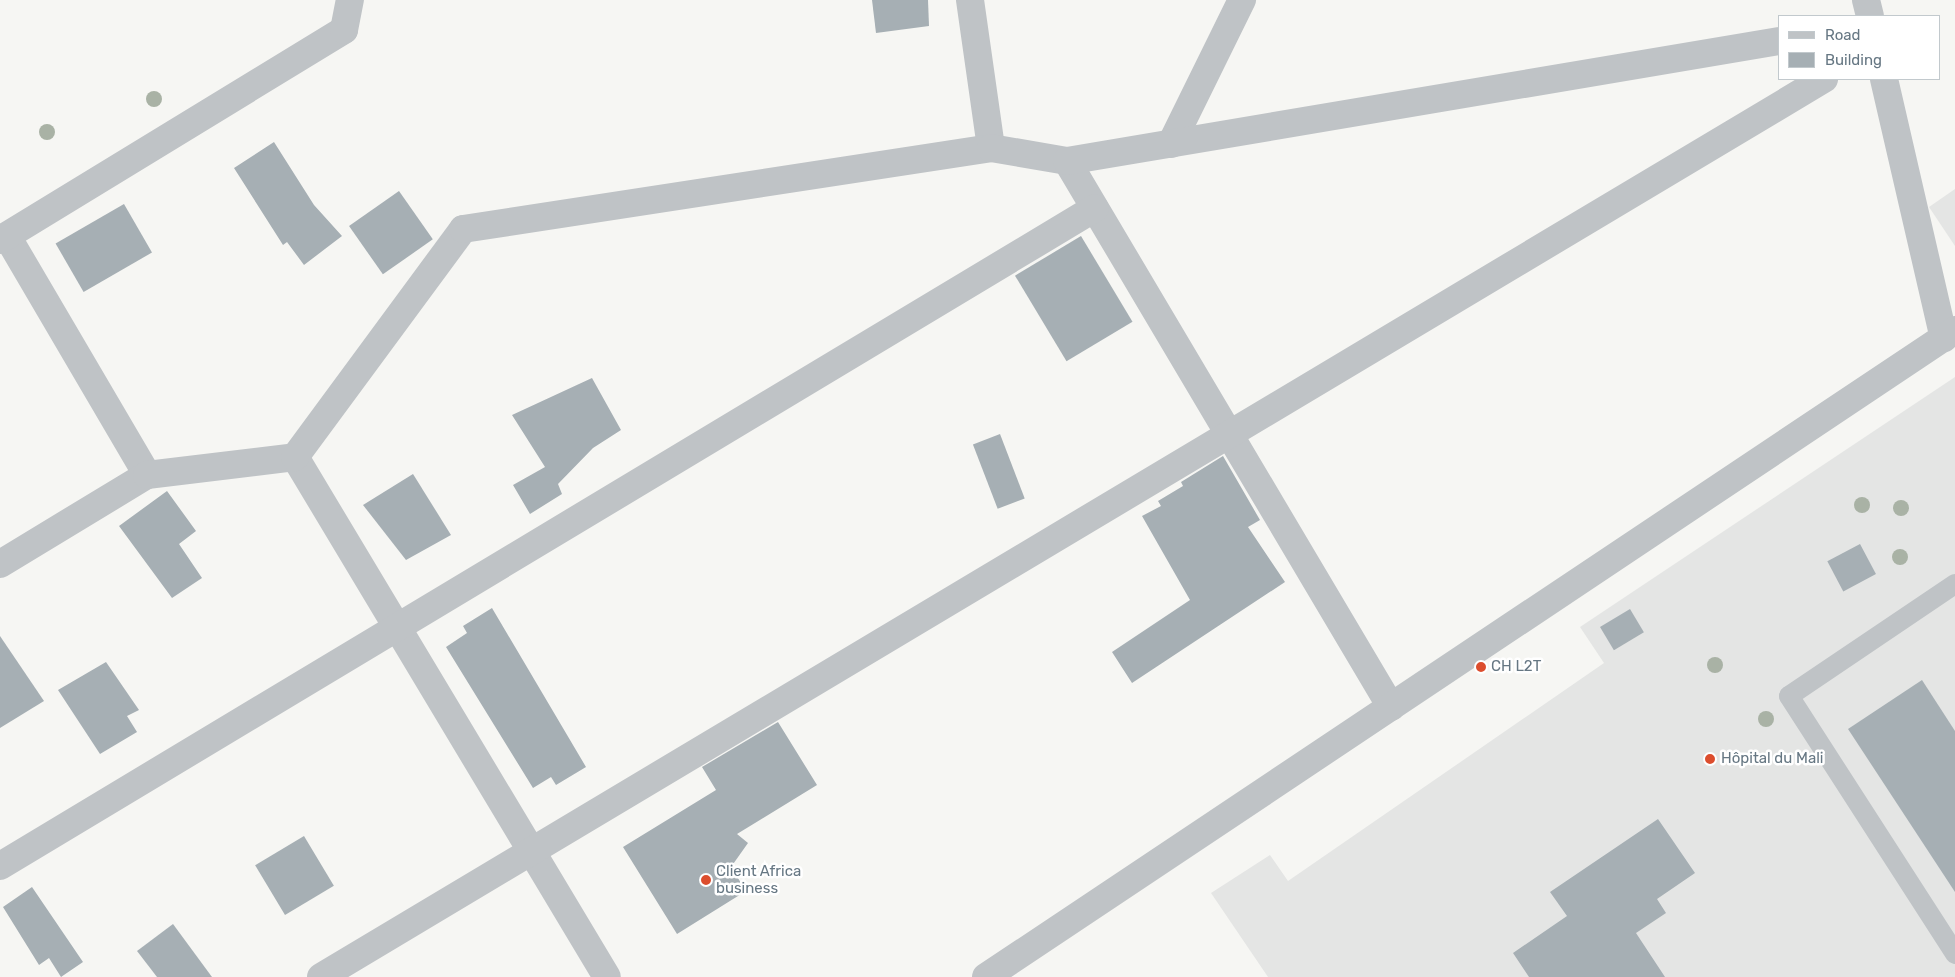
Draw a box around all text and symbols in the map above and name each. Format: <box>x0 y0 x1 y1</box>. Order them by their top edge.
legend <box>1778 15 1940 80</box>
text: Road <box>1825 26 1861 44</box>
text: Building <box>1825 51 1882 69</box>
place label: CH L2T <box>1491 658 1541 676</box>
marker: CH L2T <box>1475 661 1487 673</box>
place label: Hôpital du Mali <box>1721 750 1823 768</box>
marker: Hôpital du Mali <box>1703 752 1717 766</box>
place label: Client Africa business <box>716 862 802 897</box>
marker: Client Africa business <box>700 874 712 886</box>

